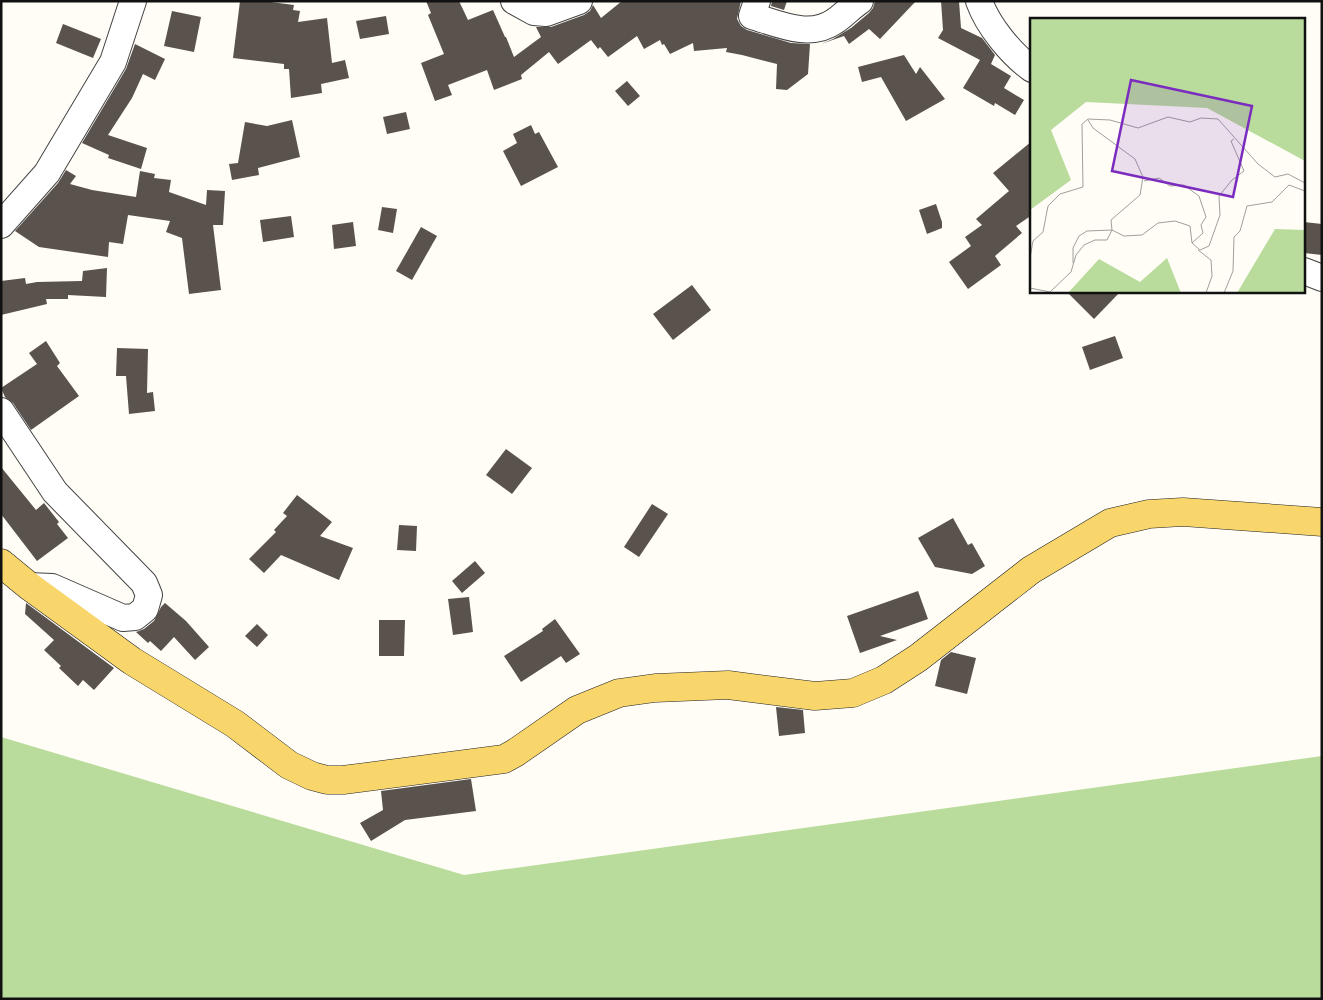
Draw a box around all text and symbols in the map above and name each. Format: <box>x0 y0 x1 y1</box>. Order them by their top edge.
inset map <box>1030 18 1306 292</box>

